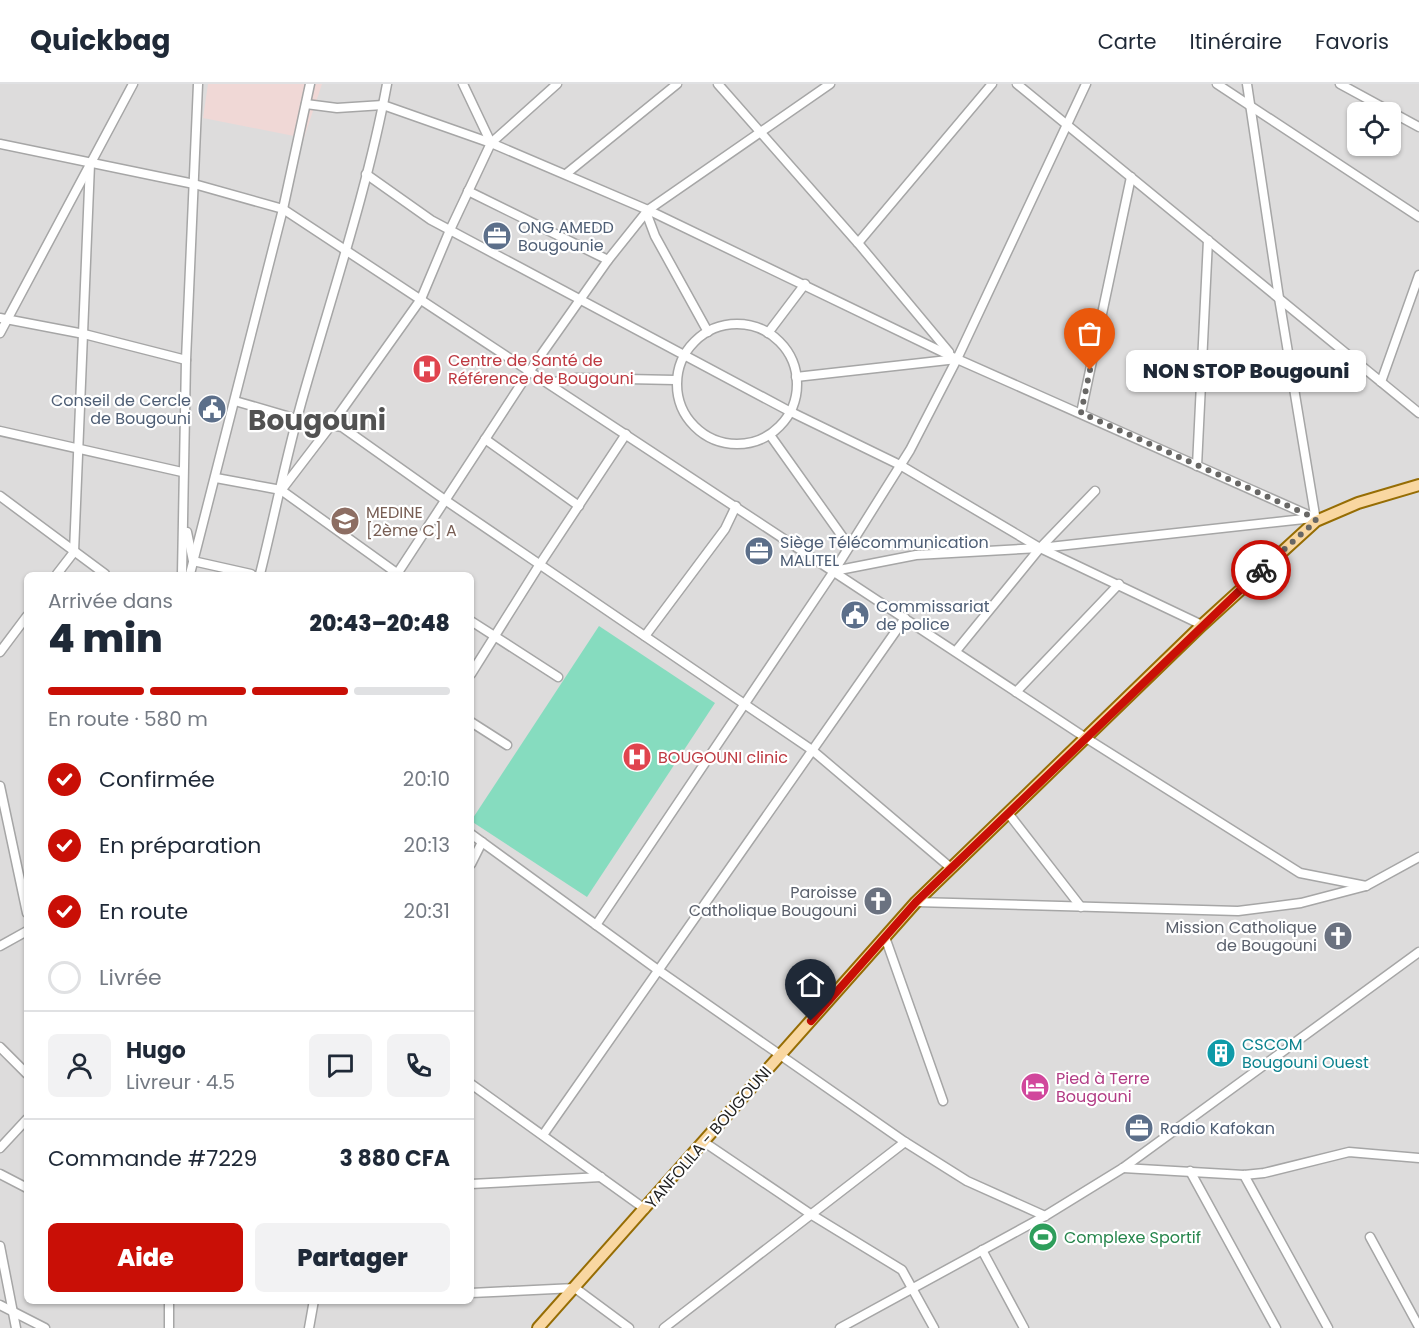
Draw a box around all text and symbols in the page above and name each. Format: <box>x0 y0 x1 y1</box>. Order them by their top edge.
text: Quickbag <box>30 21 170 60</box>
text: Carte <box>1098 27 1157 56</box>
text: Itinéraire <box>1190 27 1282 56</box>
text: Favoris <box>1315 27 1389 56</box>
map controls <box>1347 102 1401 156</box>
button: locate <box>1347 102 1401 156</box>
place label: ONG AMEDD Bougounie <box>518 216 614 257</box>
office icon: ONG AMEDD Bougounie <box>481 220 513 252</box>
pin <box>1064 308 1115 370</box>
icon: bag <box>1073 317 1106 350</box>
place label: Centre de Santé de Référence de Bougouni <box>448 349 634 390</box>
callout: NON STOP Bougouni <box>1126 349 1366 391</box>
hospital icon: Centre de Santé de Référence de Bougouni <box>411 353 443 385</box>
text: NON STOP Bougouni <box>1143 357 1349 385</box>
place label: Conseil de Cercle de Bougouni <box>51 389 191 430</box>
public building icon: Conseil de Cercle de Bougouni <box>196 393 228 425</box>
district label: Bougouni <box>248 401 386 440</box>
place label: MEDINE [2ème C] A <box>366 501 457 542</box>
school or university icon: MEDINE [2ème C] A <box>329 505 361 537</box>
place label: Siège Télécommunication MALITEL <box>780 531 989 572</box>
office icon: Siège Télécommunication MALITEL <box>743 535 775 567</box>
courier <box>1231 540 1291 600</box>
icon: bike <box>1245 554 1278 587</box>
text: Arrivée dans <box>48 587 173 615</box>
place label: Commissariat de police <box>876 595 990 636</box>
public building icon: Commissariat de police <box>839 599 871 631</box>
text: 20:43–20:48 <box>309 608 450 639</box>
text: 4 min <box>48 611 163 666</box>
text: En route · 580 m <box>48 705 208 733</box>
hospital icon: BOUGOUNI clinic <box>621 741 653 773</box>
place label: BOUGOUNI clinic <box>658 746 788 769</box>
icon: check <box>48 763 81 796</box>
text: Confirmée <box>99 764 215 795</box>
text: 20:10 <box>403 765 450 793</box>
icon: check <box>48 829 81 862</box>
text: En préparation <box>99 830 261 861</box>
text: 20:13 <box>404 831 450 859</box>
place label: Paroisse Catholique Bougouni <box>689 881 857 922</box>
church icon: Paroisse Catholique Bougouni <box>862 885 894 917</box>
icon: check <box>48 895 81 928</box>
text: En route <box>99 896 188 927</box>
text: 20:31 <box>404 897 450 925</box>
place label: Mission Catholique de Bougouni <box>1166 916 1317 957</box>
church icon: Mission Catholique de Bougouni <box>1322 920 1354 952</box>
pin <box>785 959 836 1021</box>
text: Livrée <box>99 962 162 993</box>
icon: home <box>794 968 827 1001</box>
place label: CSCOM Bougouni Ouest <box>1242 1033 1369 1074</box>
button: person <box>48 1034 111 1097</box>
button: chat <box>309 1034 372 1097</box>
button: phone <box>387 1034 450 1097</box>
text: Hugo <box>126 1035 186 1066</box>
building icon: CSCOM Bougouni Ouest <box>1205 1037 1237 1069</box>
street label: YANFOLILA - BOUGOUNI <box>640 1061 777 1214</box>
place label: Pied à Terre Bougouni <box>1056 1067 1150 1108</box>
text: Livreur · 4.5 <box>126 1068 235 1096</box>
hotel icon: Pied à Terre Bougouni <box>1019 1071 1051 1103</box>
office icon: Radio Kafokan <box>1123 1112 1155 1144</box>
place label: Radio Kafokan <box>1160 1117 1275 1140</box>
text: Commande #7229 <box>48 1143 257 1174</box>
text: 3 880 CFA <box>339 1143 450 1174</box>
sports icon: Complexe Sportif <box>1027 1221 1059 1253</box>
button: Aide <box>48 1223 243 1292</box>
button: Partager <box>255 1223 450 1292</box>
place label: Complexe Sportif <box>1064 1226 1201 1249</box>

